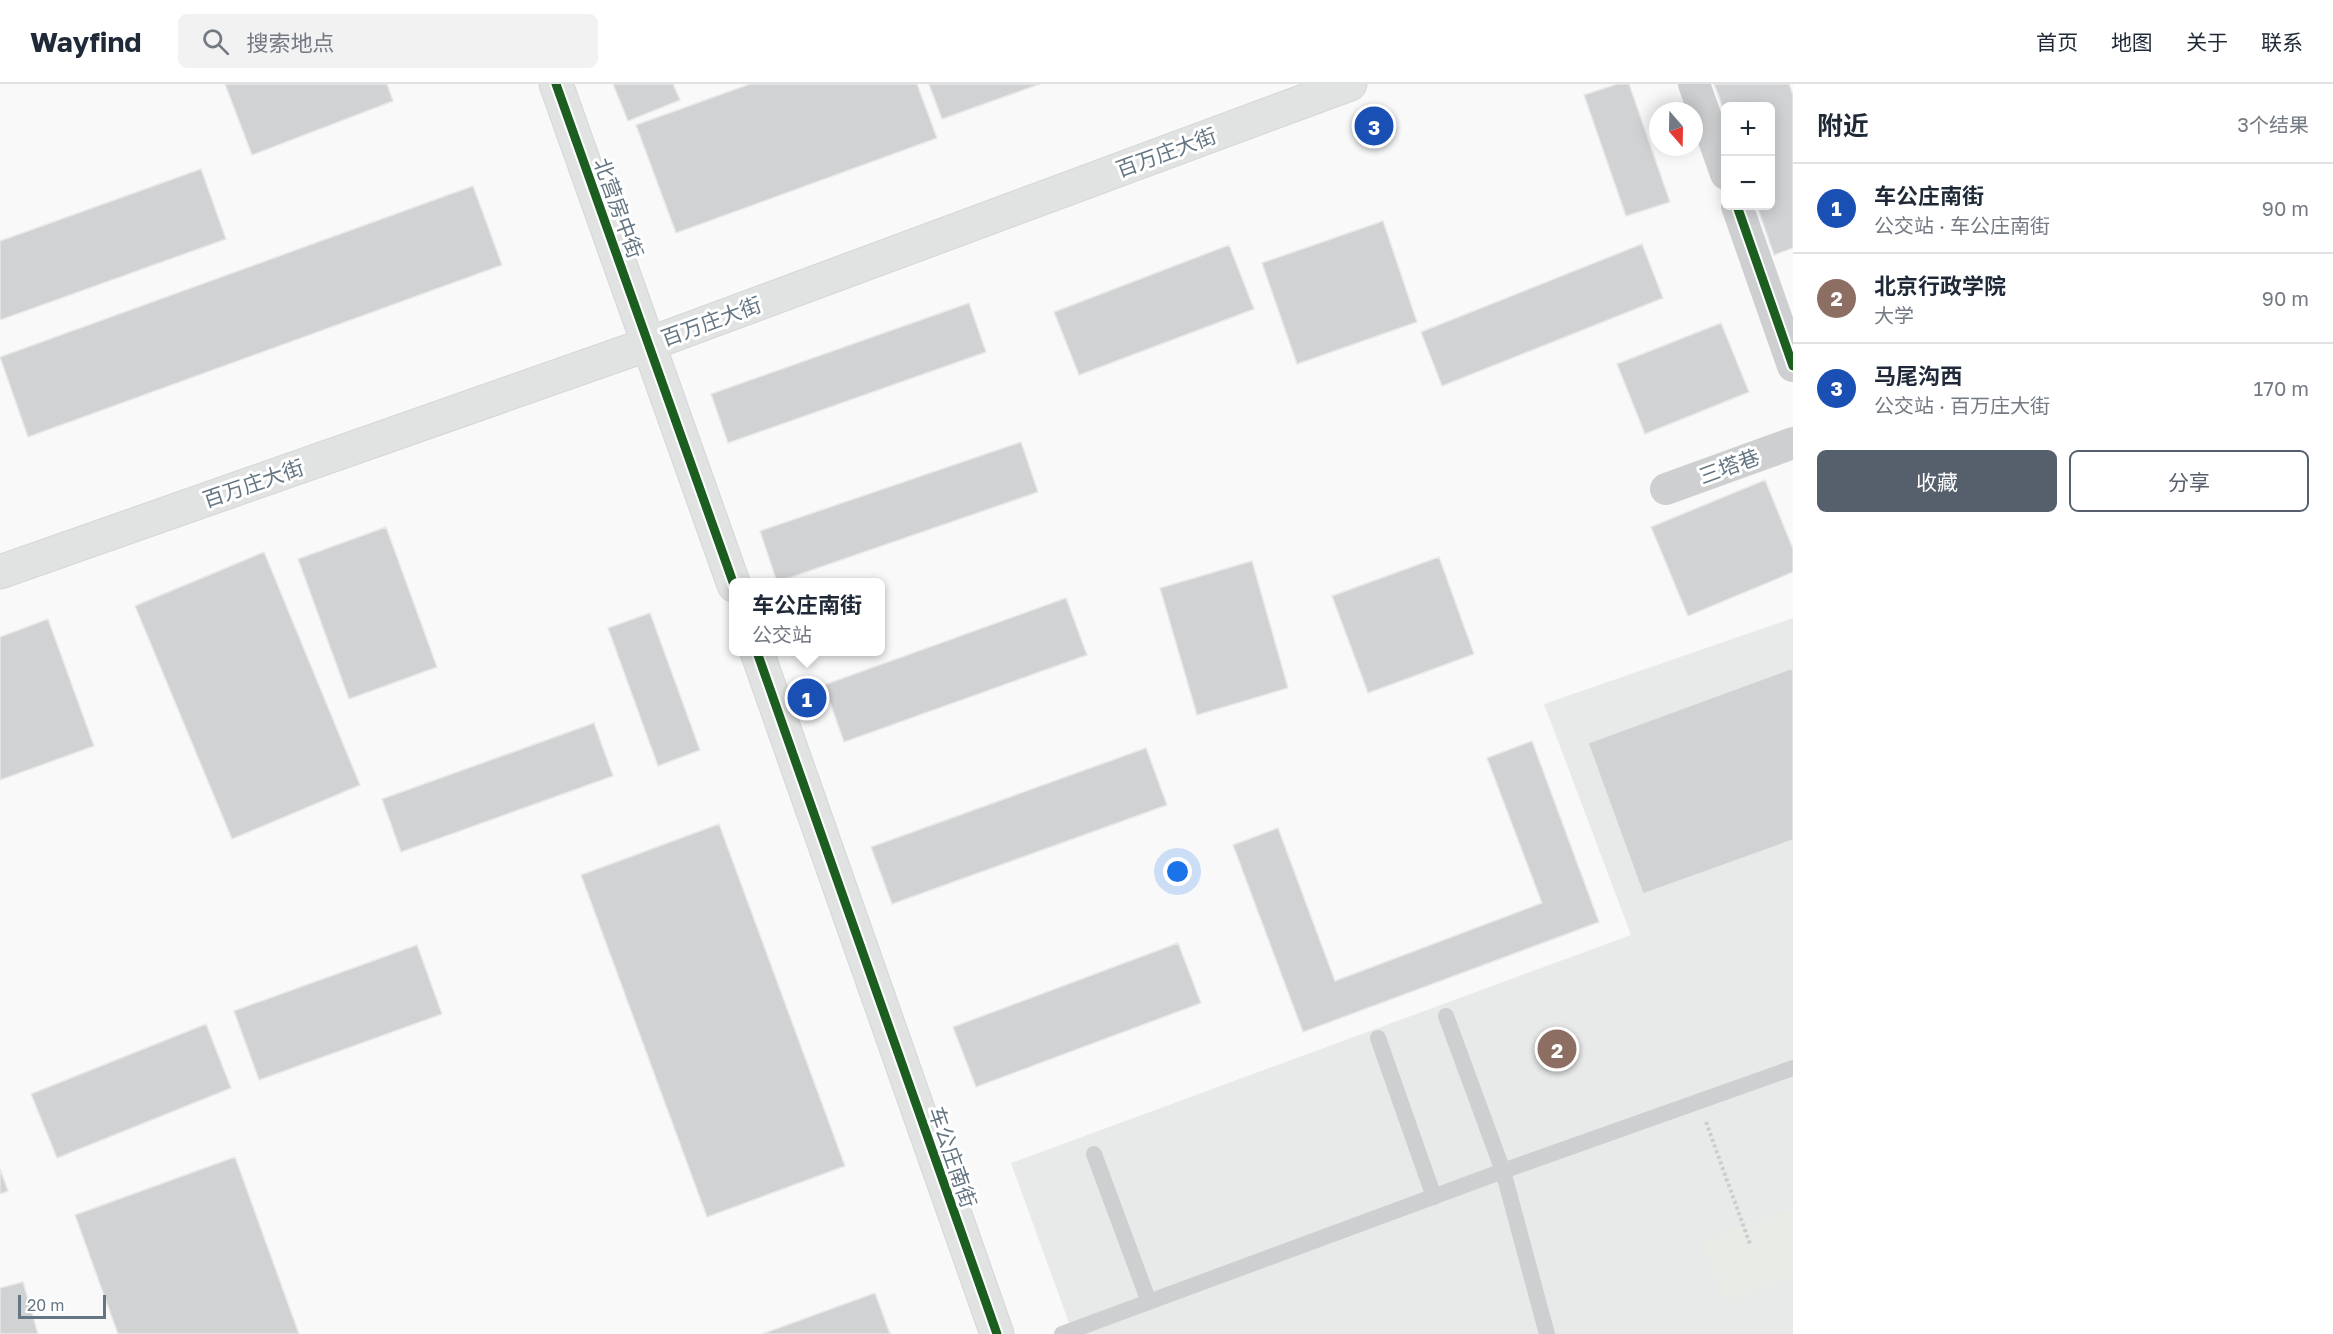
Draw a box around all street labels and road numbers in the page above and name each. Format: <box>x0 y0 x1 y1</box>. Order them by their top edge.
street label: 百万庄大街 <box>1112 122 1220 182</box>
street label: 北营房中街 <box>589 154 649 262</box>
street label: 百万庄大街 <box>657 291 765 351</box>
street label: 三塔巷 <box>1695 443 1763 489</box>
street label: 百万庄大街 <box>199 454 307 512</box>
street label: 车公庄南街 <box>924 1103 982 1211</box>

